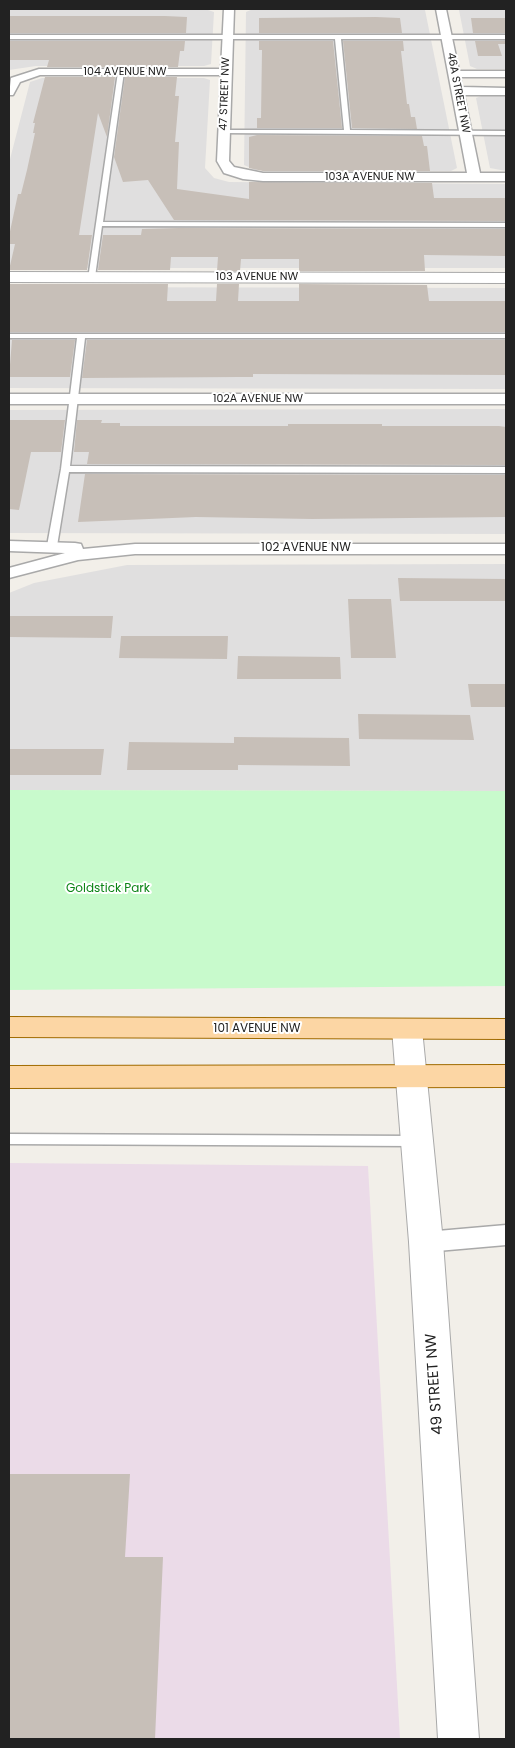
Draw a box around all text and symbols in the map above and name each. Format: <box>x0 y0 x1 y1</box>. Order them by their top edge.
street label: 46A STREET NW <box>444 51 472 135</box>
street label: 47 STREET NW <box>217 57 233 131</box>
street label: 104 AVENUE NW <box>84 65 166 79</box>
street label: 103A AVENUE NW <box>325 170 415 184</box>
street label: 103 AVENUE NW <box>216 270 298 284</box>
street label: 102A AVENUE NW <box>213 392 303 406</box>
street label: 102 AVENUE NW <box>261 541 351 555</box>
park label: Goldstick Park <box>66 882 150 896</box>
street label: 101 AVENUE NW <box>214 1022 300 1036</box>
street label: 49 STREET NW <box>422 1333 448 1435</box>

